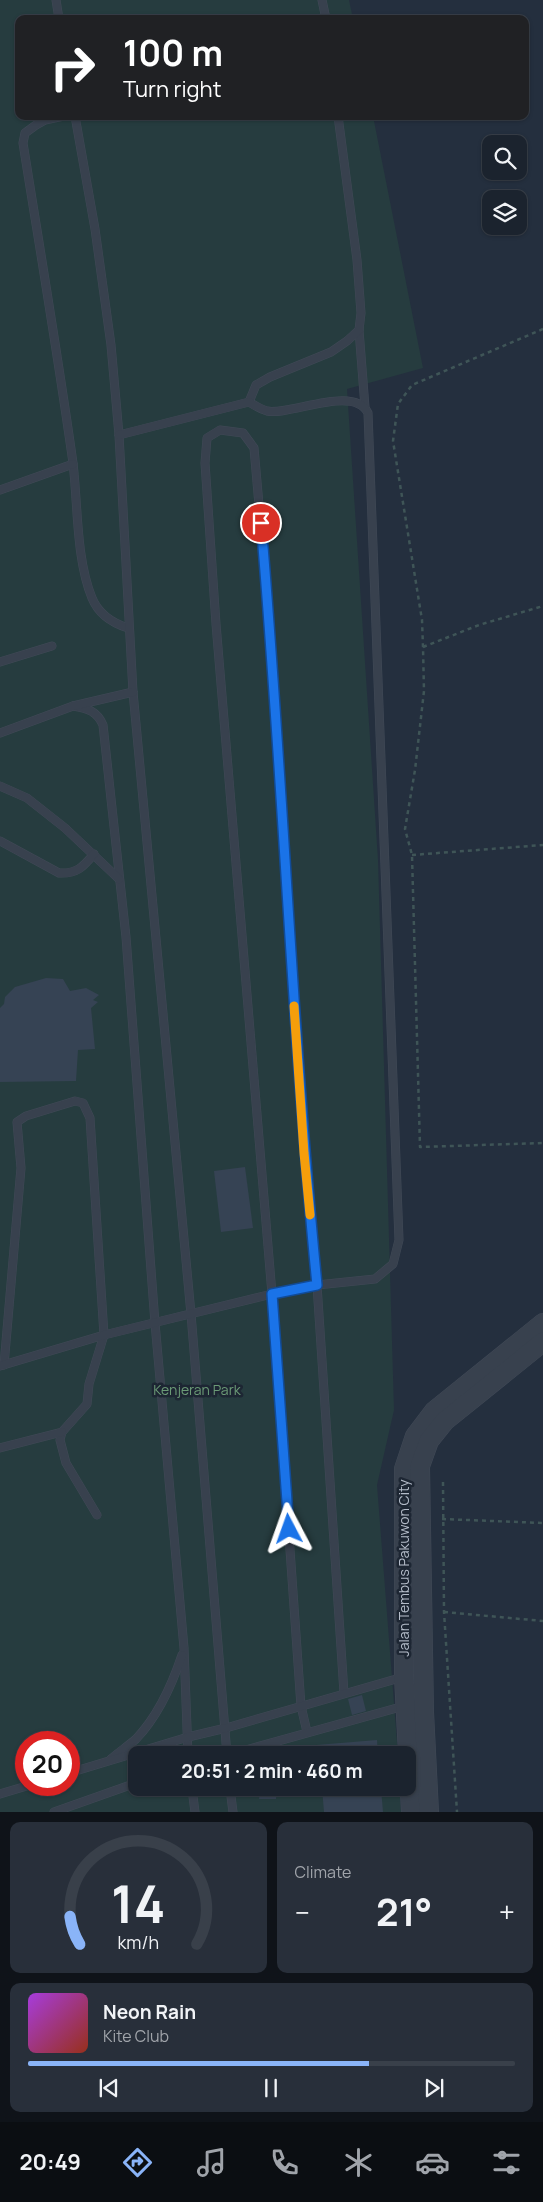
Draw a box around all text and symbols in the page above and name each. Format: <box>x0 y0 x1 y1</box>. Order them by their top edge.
text: 100 m <box>123 29 223 77</box>
icon: right <box>40 35 105 100</box>
text: Turn right <box>123 74 221 104</box>
map controls <box>482 135 527 235</box>
button: search <box>482 135 527 180</box>
button: layers <box>482 190 527 235</box>
pin <box>240 502 282 544</box>
icon: arrive <box>247 509 275 537</box>
park label: Kenjeran Park <box>153 1380 242 1399</box>
street label: Jalan Tembus Pakuwon City <box>394 1479 413 1657</box>
position arrow <box>262 1502 314 1554</box>
speed limit sign: 20 <box>15 1731 80 1796</box>
text: 20:51 · 2 min · 460 m <box>181 1758 363 1784</box>
text: Climate <box>295 1861 351 1883</box>
text: 14 <box>111 1868 165 1939</box>
text: 21° <box>376 1885 432 1937</box>
text: − <box>295 1893 310 1931</box>
text: + <box>499 1893 515 1931</box>
text: km/h <box>117 1930 159 1954</box>
text: Neon Rain <box>103 1999 196 2025</box>
text: Kite Club <box>103 2025 169 2047</box>
icon: previous <box>95 2074 123 2102</box>
icon: pause <box>257 2074 285 2102</box>
icon: next <box>420 2074 448 2102</box>
icon: directions <box>120 2145 155 2180</box>
icon: music <box>194 2145 229 2180</box>
icon: phone <box>267 2145 302 2180</box>
icon: climate <box>341 2145 376 2180</box>
icon: car <box>415 2145 450 2180</box>
icon: filters <box>489 2145 524 2180</box>
text: 20:49 <box>19 2147 81 2177</box>

